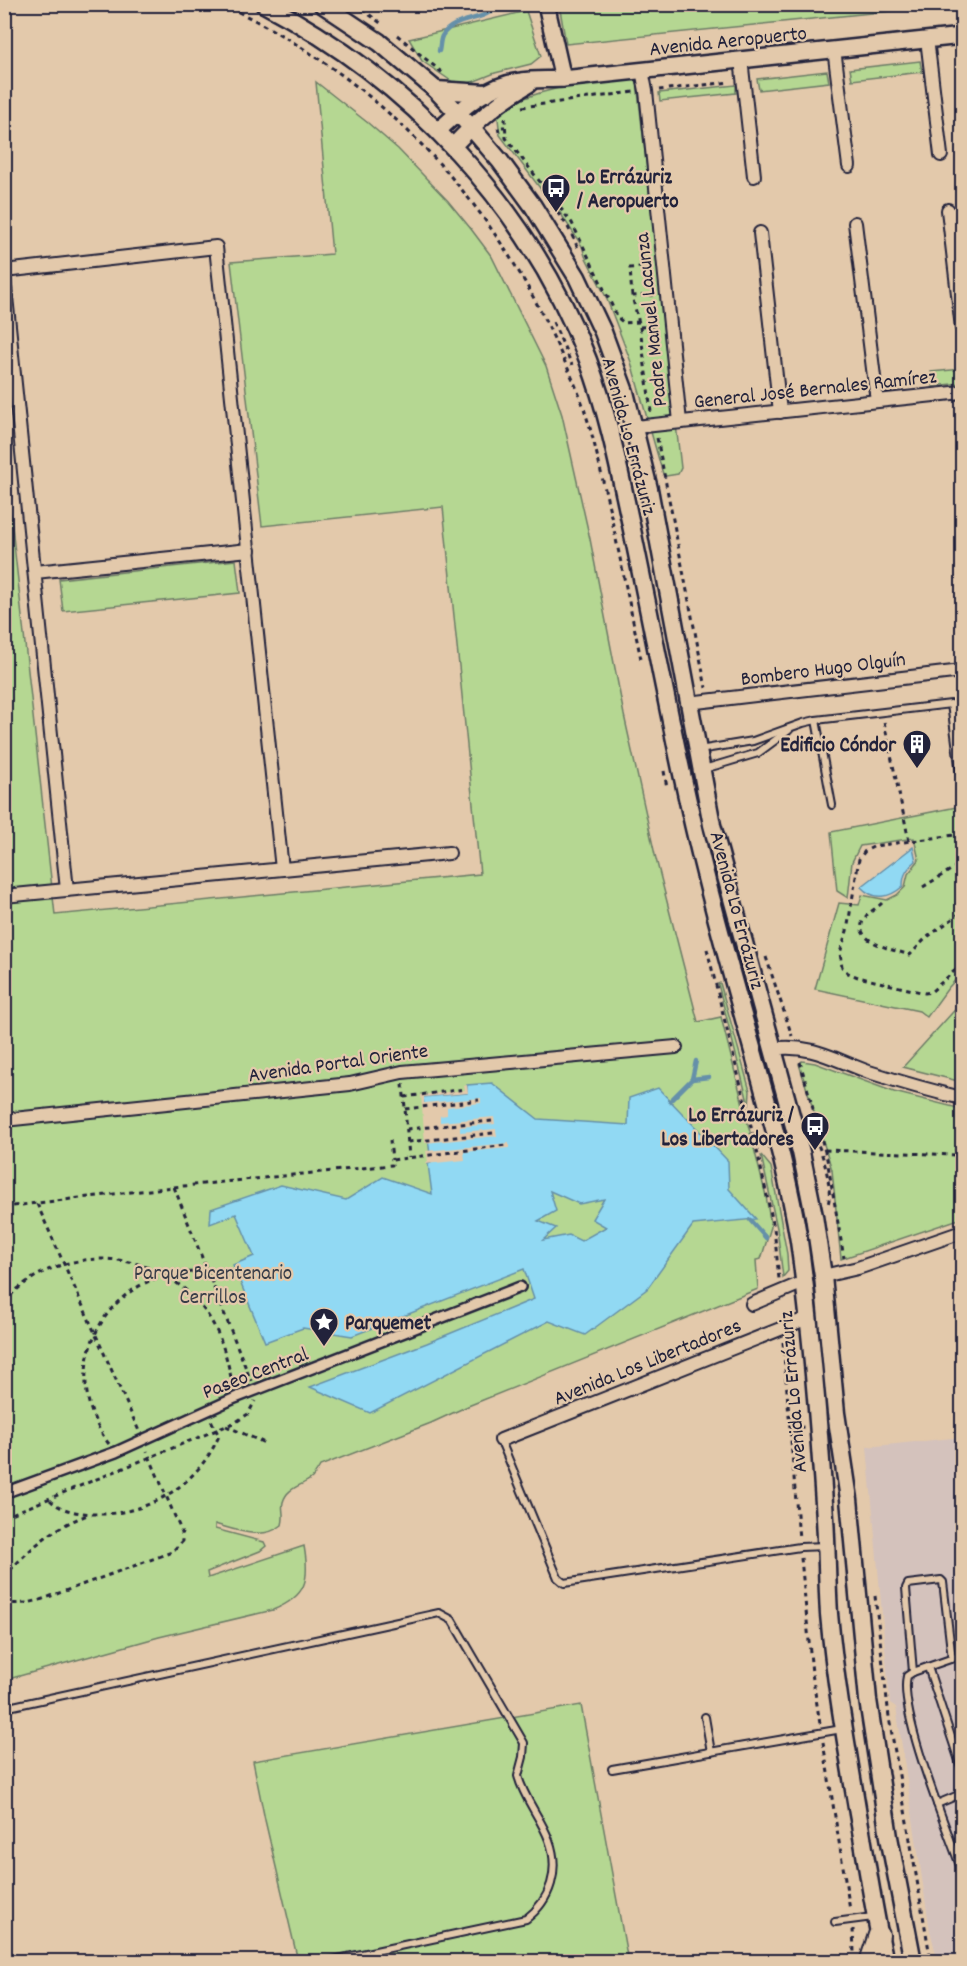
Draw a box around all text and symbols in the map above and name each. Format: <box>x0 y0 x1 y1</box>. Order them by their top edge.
street label: Avenida Aeropuerto <box>648 20 809 66</box>
place label: Lo Errázuriz / Aeropuerto <box>576 164 679 218</box>
bus stop icon: Lo Errázuriz / Aeropuerto <box>540 172 572 214</box>
street label: Padre Manuel Lacunza <box>629 230 677 408</box>
street label: Avenida Lo Errázuriz <box>592 354 663 519</box>
street label: General José Bernales Ramírez <box>693 363 938 419</box>
street label: Bombero Hugo Olguín <box>739 646 908 696</box>
building icon: Edificio Cóndor <box>901 728 933 770</box>
place label: Edificio Cóndor <box>780 732 897 762</box>
street label: Avenida Lo Errázuriz <box>700 828 771 993</box>
street label: Avenida Portal Oriente <box>247 1038 430 1092</box>
place label: Lo Errázuriz / Los Libertadores <box>661 1102 794 1156</box>
bus stop icon: Lo Errázuriz / Los Libertadores <box>799 1110 831 1152</box>
park label: Parque Bicentenario Cerrillos <box>134 1260 292 1314</box>
place icon: Parquemet <box>308 1306 340 1348</box>
street label: Avenida Lo Errázuriz <box>773 1309 817 1474</box>
place label: Parquemet <box>345 1310 431 1340</box>
street label: Avenida Los Libertadores <box>550 1312 747 1415</box>
street label: Paseo Central <box>199 1341 313 1409</box>

